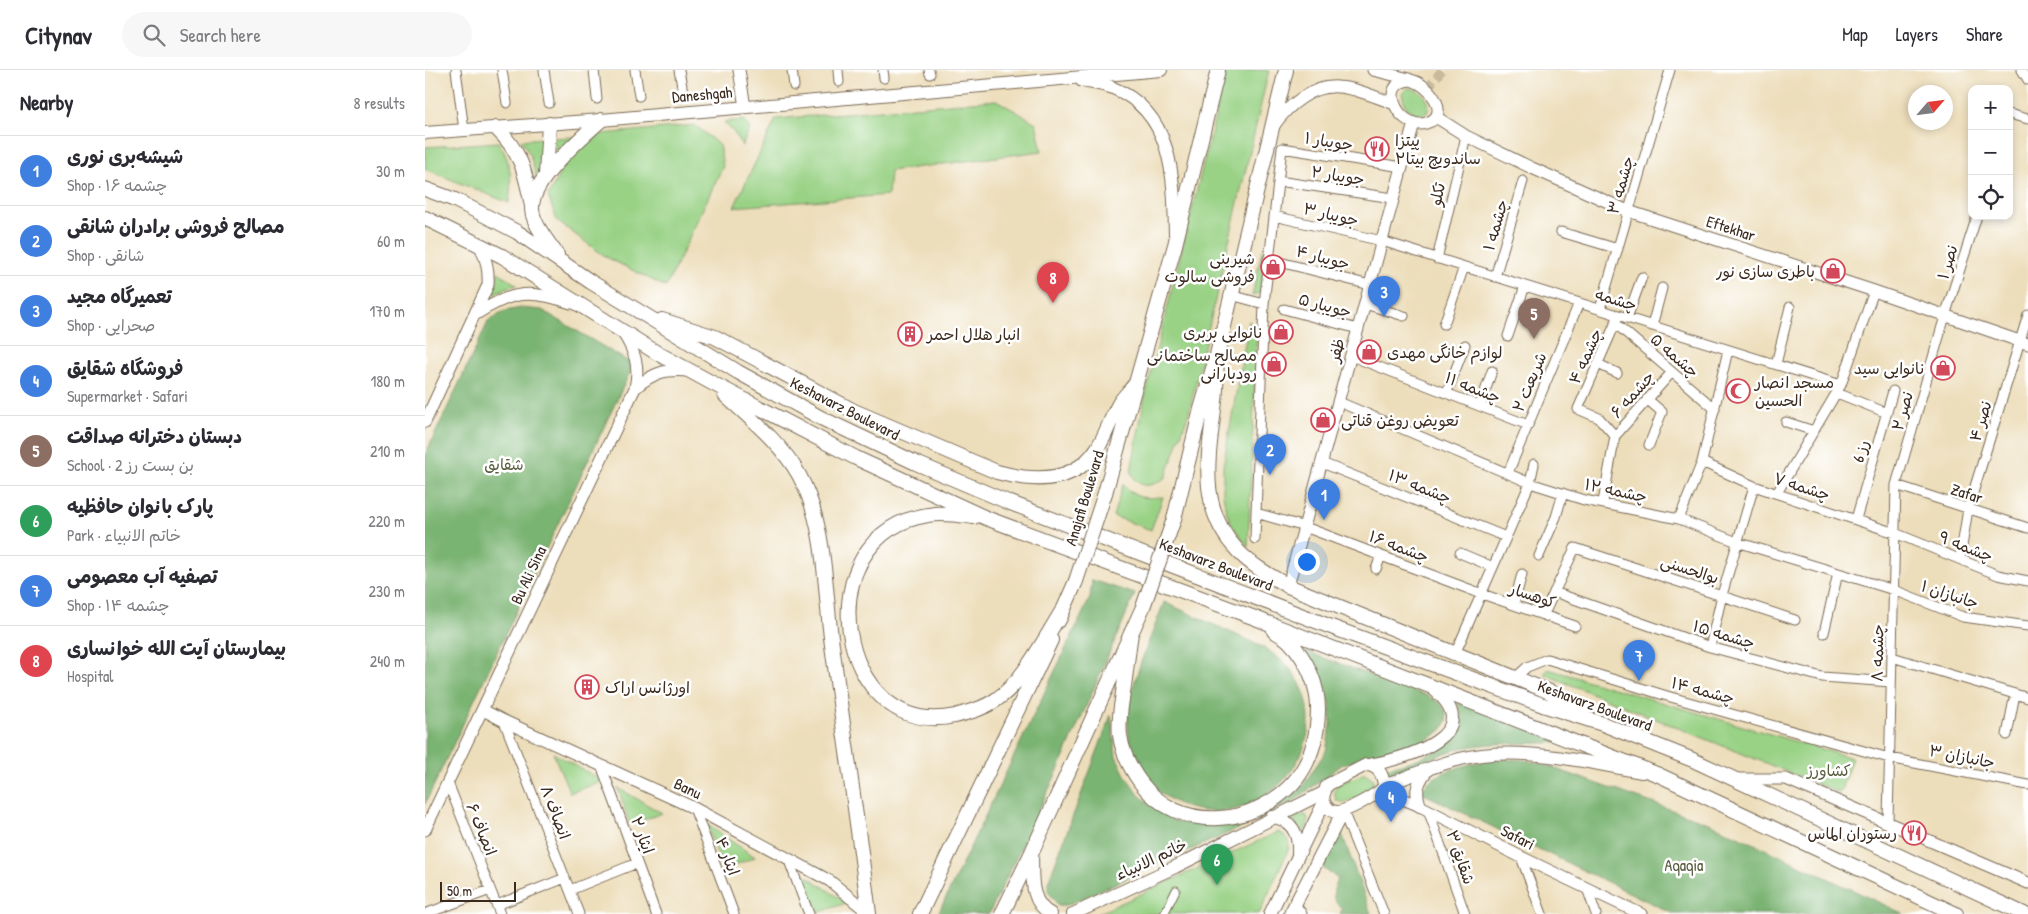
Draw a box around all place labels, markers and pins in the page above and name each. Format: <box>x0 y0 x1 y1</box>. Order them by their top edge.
place label: پیتزا ساندویچ بیتا۲ <box>1395 129 1481 169</box>
restaurant icon: پیتزا ساندویچ بیتا۲ <box>1364 136 1390 162</box>
place label: شیرینی فروشی سالوت <box>1165 247 1255 287</box>
shop icon: شیرینی فروشی سالوت <box>1260 254 1286 280</box>
shop icon: باطری سازی نور <box>1820 258 1846 284</box>
place label: باطری سازی نور <box>1715 260 1815 282</box>
pin: 8 <box>1037 262 1069 303</box>
pin: 3 <box>1368 276 1400 317</box>
pin: 5 <box>1518 298 1550 339</box>
shop icon: نانوایی بربری <box>1268 319 1294 345</box>
building icon: انبار هلال احمر <box>897 321 923 347</box>
place label: نانوایی بربری <box>1183 321 1263 343</box>
place label: انبار هلال احمر <box>925 323 1020 345</box>
shop icon: لوازم خانگی مهدی <box>1356 339 1382 365</box>
place label: لوازم خانگی مهدی <box>1387 341 1502 365</box>
place label: مصالح ساختمانی رودبارانی <box>1147 344 1257 384</box>
shop icon: مصالح ساختمانی رودبارانی <box>1261 351 1287 377</box>
shop icon: نانوایی‌ سید <box>1930 355 1956 381</box>
place label: نانوایی‌ سید <box>1854 357 1925 379</box>
place label: مسجد انصار الحسین <box>1753 371 1834 411</box>
mosque icon: مسجد انصار الحسین <box>1725 378 1751 404</box>
shop icon: تعویض روغن قناتی <box>1310 407 1336 433</box>
place label: تعویض روغن قناتی <box>1341 409 1459 431</box>
pin: 2 <box>1254 434 1286 475</box>
pin: 1 <box>1308 479 1340 520</box>
pin: 7 <box>1623 640 1655 681</box>
building icon: اورژانس اراک <box>574 674 600 700</box>
place label: اورژانس اراک <box>605 676 690 698</box>
pin: 4 <box>1375 781 1407 822</box>
restaurant icon: رستوران الماس <box>1901 820 1927 846</box>
place label: رستوران الماس <box>1807 822 1897 844</box>
pin: 6 <box>1201 844 1233 885</box>

